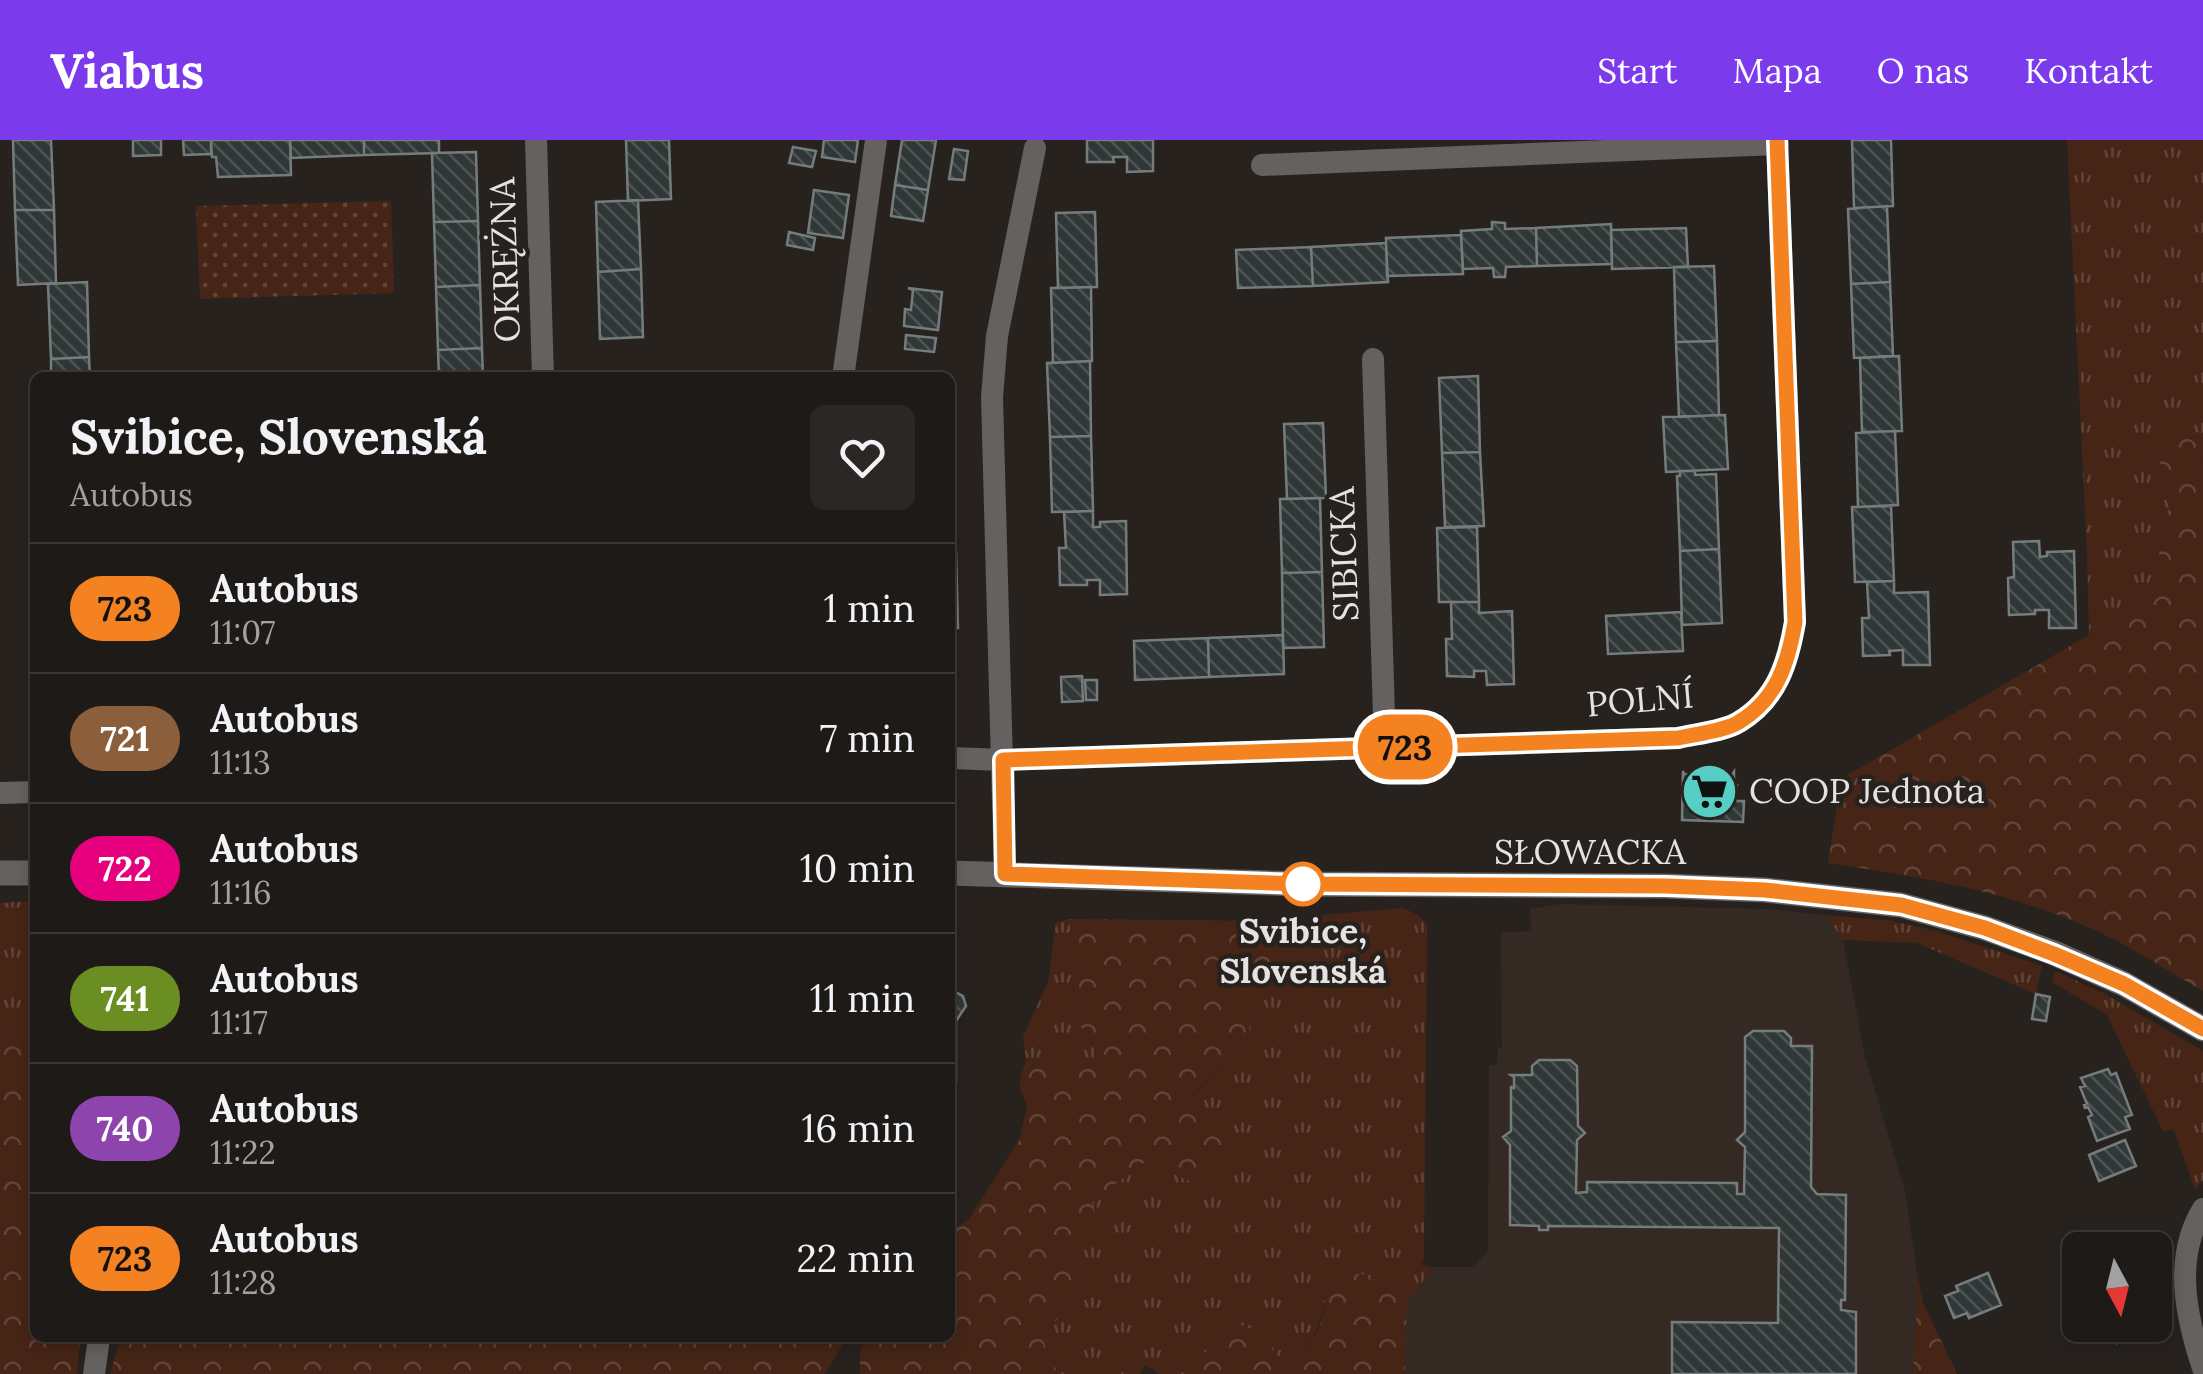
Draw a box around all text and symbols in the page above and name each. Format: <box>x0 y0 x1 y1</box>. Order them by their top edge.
text: Viabus <box>50 40 204 101</box>
text: Start <box>1597 48 1678 93</box>
text: Mapa <box>1733 48 1822 93</box>
text: O nas <box>1877 48 1969 93</box>
text: Kontakt <box>2024 48 2153 93</box>
street label: OKRĘŻNA <box>479 176 530 343</box>
button: heart <box>810 405 915 510</box>
text: Svibice, Slovenská <box>70 406 487 467</box>
text: Autobus <box>70 474 193 515</box>
street label: SIBICKA <box>1319 485 1368 622</box>
text: Autobus <box>210 564 359 612</box>
text: 1 min <box>823 584 915 632</box>
text: 723 <box>98 586 152 631</box>
text: 11:07 <box>210 612 275 653</box>
street label: POLNÍ <box>1585 672 1696 727</box>
text: Autobus <box>210 694 359 742</box>
text: 7 min <box>820 714 915 762</box>
line badge: 723 <box>1348 714 1462 780</box>
text: 721 <box>100 716 150 761</box>
text: 723 <box>1378 725 1432 770</box>
text: 11:13 <box>210 742 271 783</box>
supermarket icon: COOP Jednota <box>1680 761 1740 821</box>
place label: COOP Jednota <box>1749 768 1985 813</box>
text: Autobus <box>210 824 359 872</box>
street label: SŁOWACKA <box>1494 829 1687 874</box>
text: 10 min <box>800 844 915 892</box>
text: 722 <box>98 846 152 891</box>
marker: Svibice, Slovenská <box>1282 863 1324 905</box>
text: 11:16 <box>210 872 271 913</box>
place label: Svibice, Slovenská <box>1220 908 1386 993</box>
text: Autobus <box>210 954 359 1002</box>
text: 11 min <box>810 974 915 1022</box>
text: 741 <box>100 976 150 1021</box>
text: 11:17 <box>210 1002 268 1043</box>
text: Autobus <box>210 1084 359 1132</box>
text: 16 min <box>801 1104 915 1152</box>
text: 740 <box>96 1106 154 1151</box>
text: 11:22 <box>210 1132 276 1173</box>
text: Autobus <box>210 1214 359 1262</box>
north arrow <box>2062 1232 2172 1342</box>
map controls <box>2062 1232 2172 1342</box>
text: 22 min <box>796 1234 915 1282</box>
text: 723 <box>98 1236 152 1281</box>
text: 11:28 <box>210 1262 276 1303</box>

